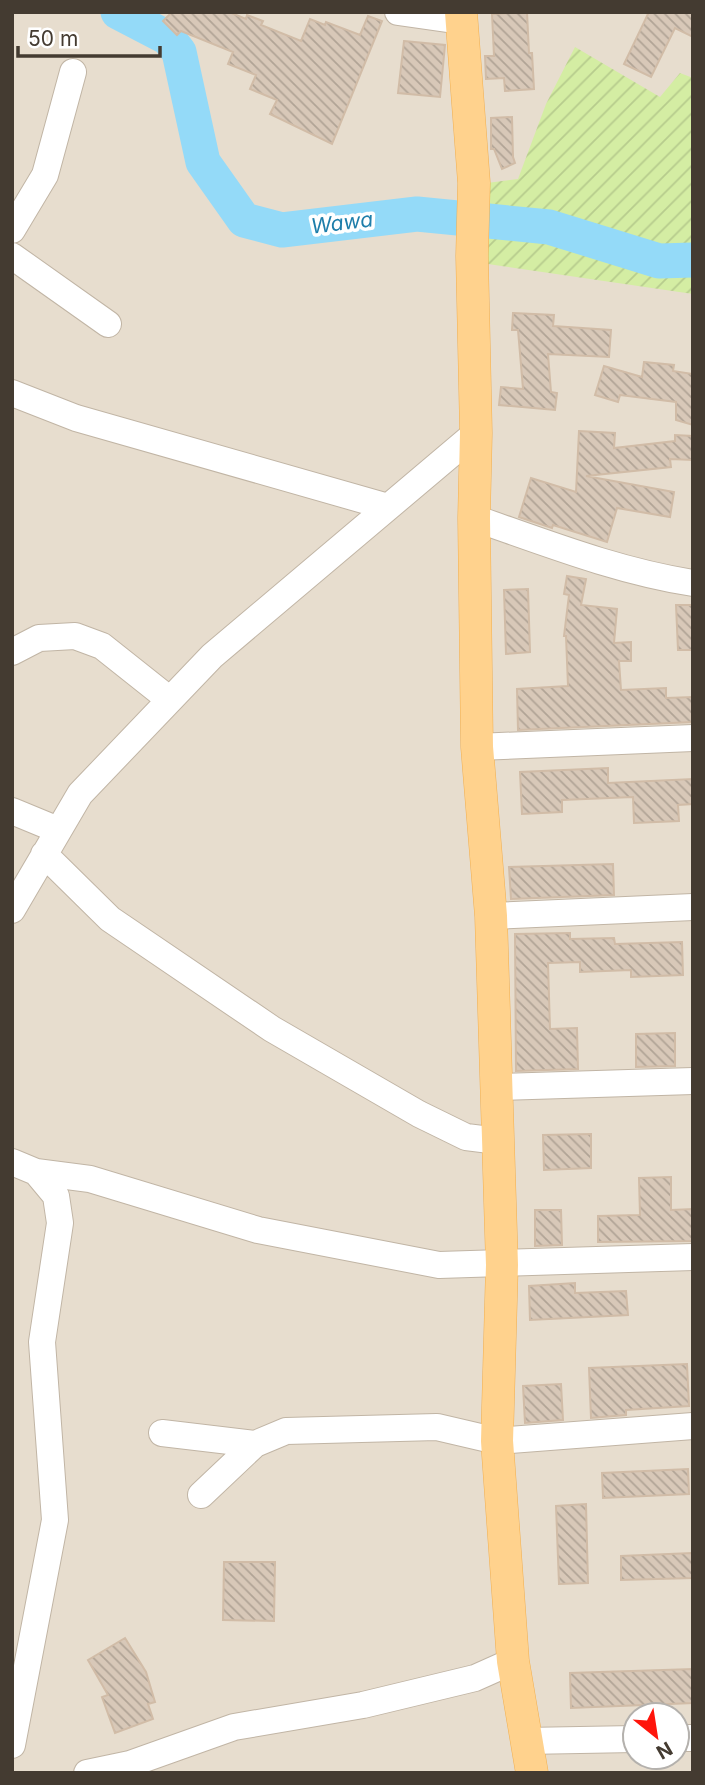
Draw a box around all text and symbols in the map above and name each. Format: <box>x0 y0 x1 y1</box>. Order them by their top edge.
scale bar <box>18 14 159 58</box>
text: 50 m <box>28 26 78 51</box>
water label: Wawa <box>310 206 374 239</box>
north arrow <box>621 1701 691 1771</box>
text: N <box>652 1737 676 1764</box>

